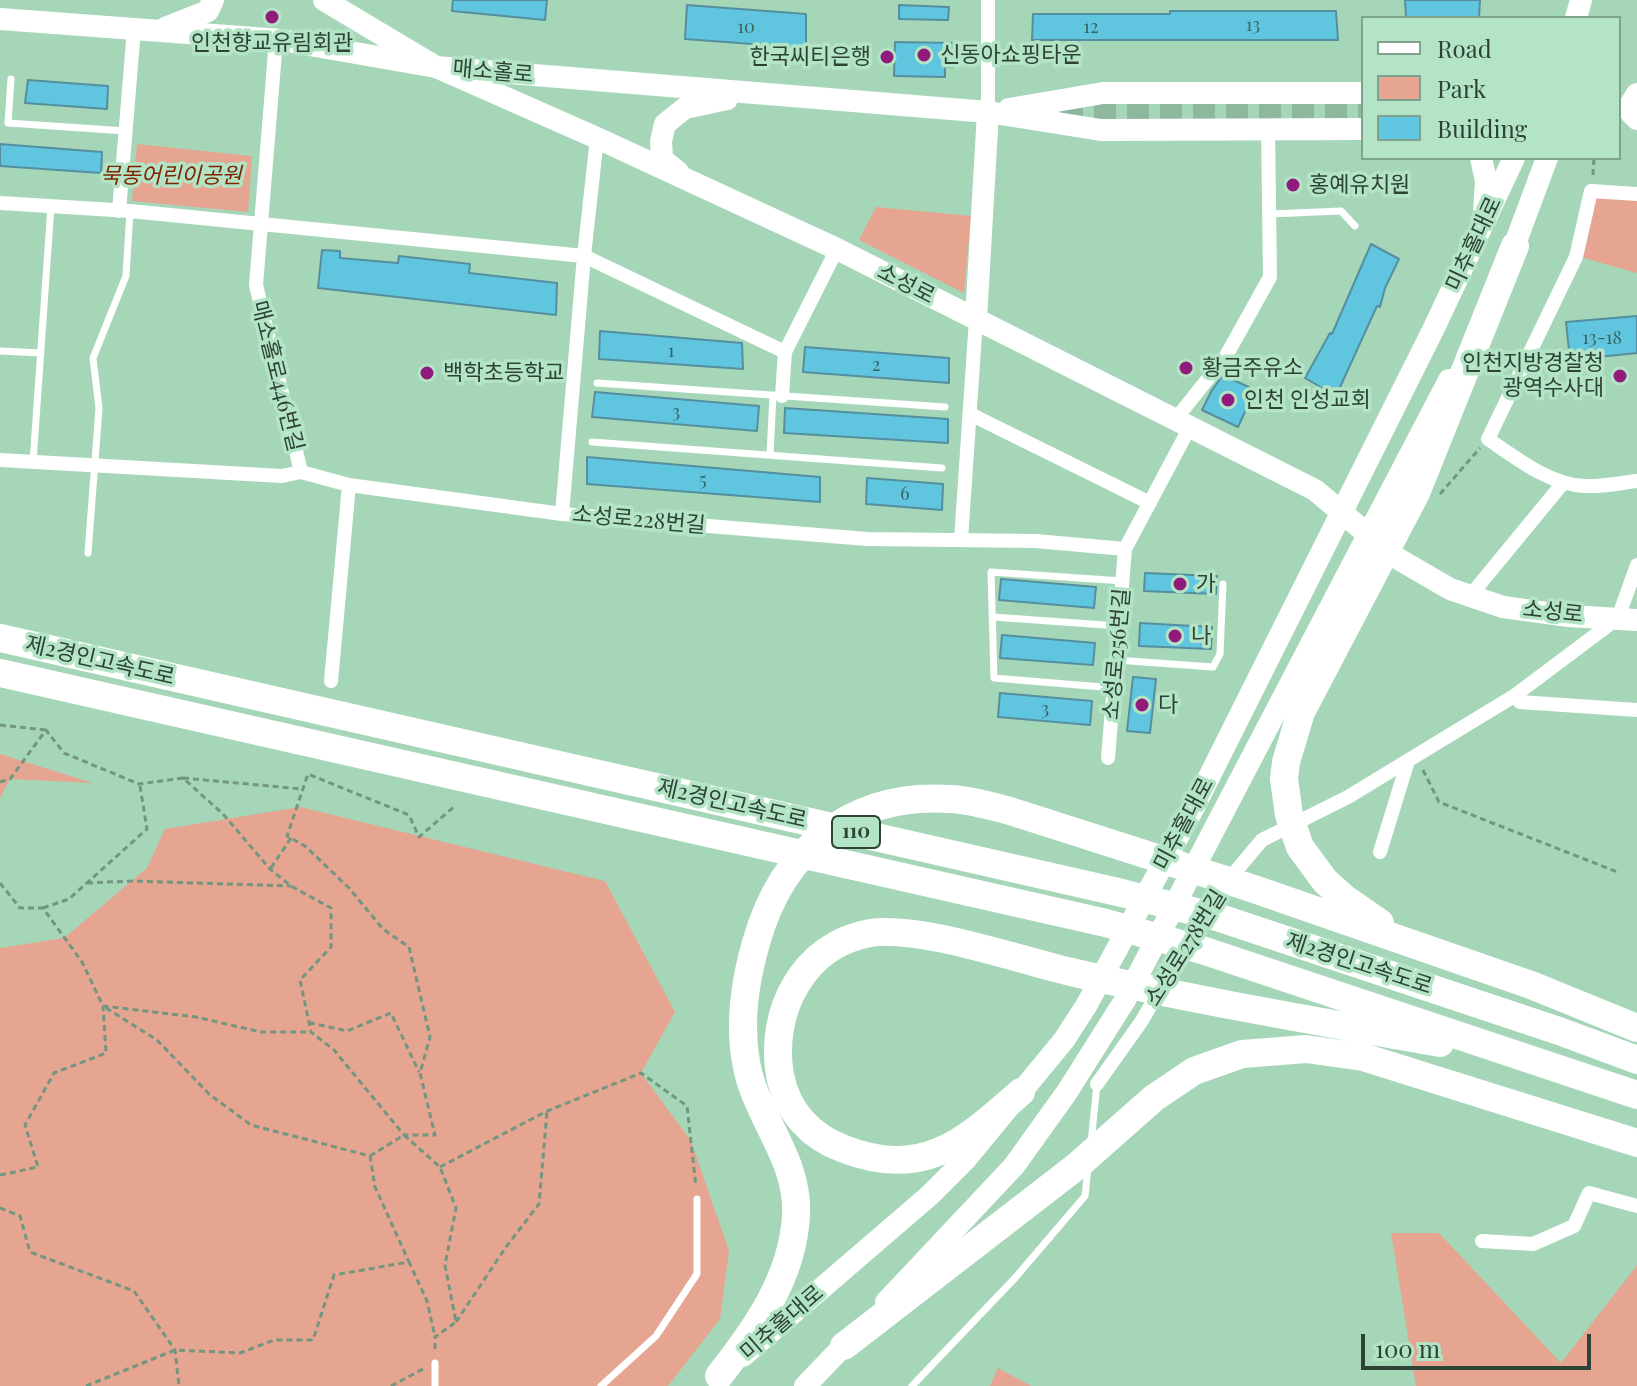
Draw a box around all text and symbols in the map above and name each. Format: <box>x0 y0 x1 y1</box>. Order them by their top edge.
marker: 인천향교유림회관 <box>263 8 281 26</box>
house number: 13 <box>1246 14 1260 36</box>
house number: 10 <box>737 16 755 38</box>
house number: 12 <box>1083 16 1099 38</box>
legend <box>1361 16 1621 160</box>
place label: 인천향교유림회관 <box>191 30 353 56</box>
text: Road <box>1437 32 1492 64</box>
place label: 신동아쇼핑타운 <box>940 42 1082 68</box>
place label: 한국씨티은행 <box>750 44 871 70</box>
marker: 신동아쇼핑타운 <box>915 46 933 64</box>
marker: 한국씨티은행 <box>878 48 896 66</box>
street label: 매소홀로 <box>452 55 534 89</box>
text: Park <box>1437 72 1486 104</box>
text: Building <box>1437 112 1527 144</box>
park label: 묵동어린이공원 <box>100 163 242 189</box>
place label: 홍예유치원 <box>1309 172 1410 198</box>
marker: 홍예유치원 <box>1284 176 1302 194</box>
street label: 미추홀대로 <box>1441 193 1507 295</box>
street label: 소성로 <box>873 258 939 310</box>
street label: 매소홀로446번길 <box>245 298 309 454</box>
house number: 13-18 <box>1582 327 1622 349</box>
house number: 1 <box>668 340 674 362</box>
place label: 인천지방경찰청 광역수사대 <box>1462 350 1604 402</box>
house number: 2 <box>872 354 880 376</box>
place label: 황금주유소 <box>1202 355 1303 381</box>
marker: 황금주유소 <box>1177 359 1195 377</box>
place label: 백학초등학교 <box>443 360 564 386</box>
marker: 백학초등학교 <box>418 364 436 382</box>
marker: 인천지방경찰청 광역수사대 <box>1611 367 1629 385</box>
place label: 인천 인성교회 <box>1244 387 1371 413</box>
marker: 인천 인성교회 <box>1219 391 1237 409</box>
house number: 3 <box>672 401 680 423</box>
house number: 5 <box>699 469 707 491</box>
house number: 6 <box>900 483 910 505</box>
street label: 소성로228번길 <box>571 501 707 539</box>
place label: 가 <box>1196 571 1216 597</box>
marker: 가 <box>1171 575 1189 593</box>
street label: 소성로256번길 <box>1098 587 1136 721</box>
street label: 소성로 <box>1521 596 1585 628</box>
place label: 나 <box>1191 623 1211 649</box>
marker: 나 <box>1166 627 1184 645</box>
street label: 제2경인고속도로 <box>23 631 177 691</box>
place label: 다 <box>1158 692 1178 718</box>
marker: 다 <box>1133 696 1151 714</box>
house number: 3 <box>1041 698 1049 720</box>
street label: 미추홀대로 <box>1149 773 1219 875</box>
street label: 제2경인고속도로 <box>655 774 809 834</box>
road number: 110 <box>832 816 880 848</box>
street label: 소성로278번길 <box>1140 885 1232 1011</box>
street label: 제2경인고속도로 <box>1283 928 1435 1000</box>
street label: 미추홀대로 <box>735 1280 829 1366</box>
scale bar <box>1365 1318 1595 1368</box>
text: 100 m <box>1375 1332 1440 1364</box>

